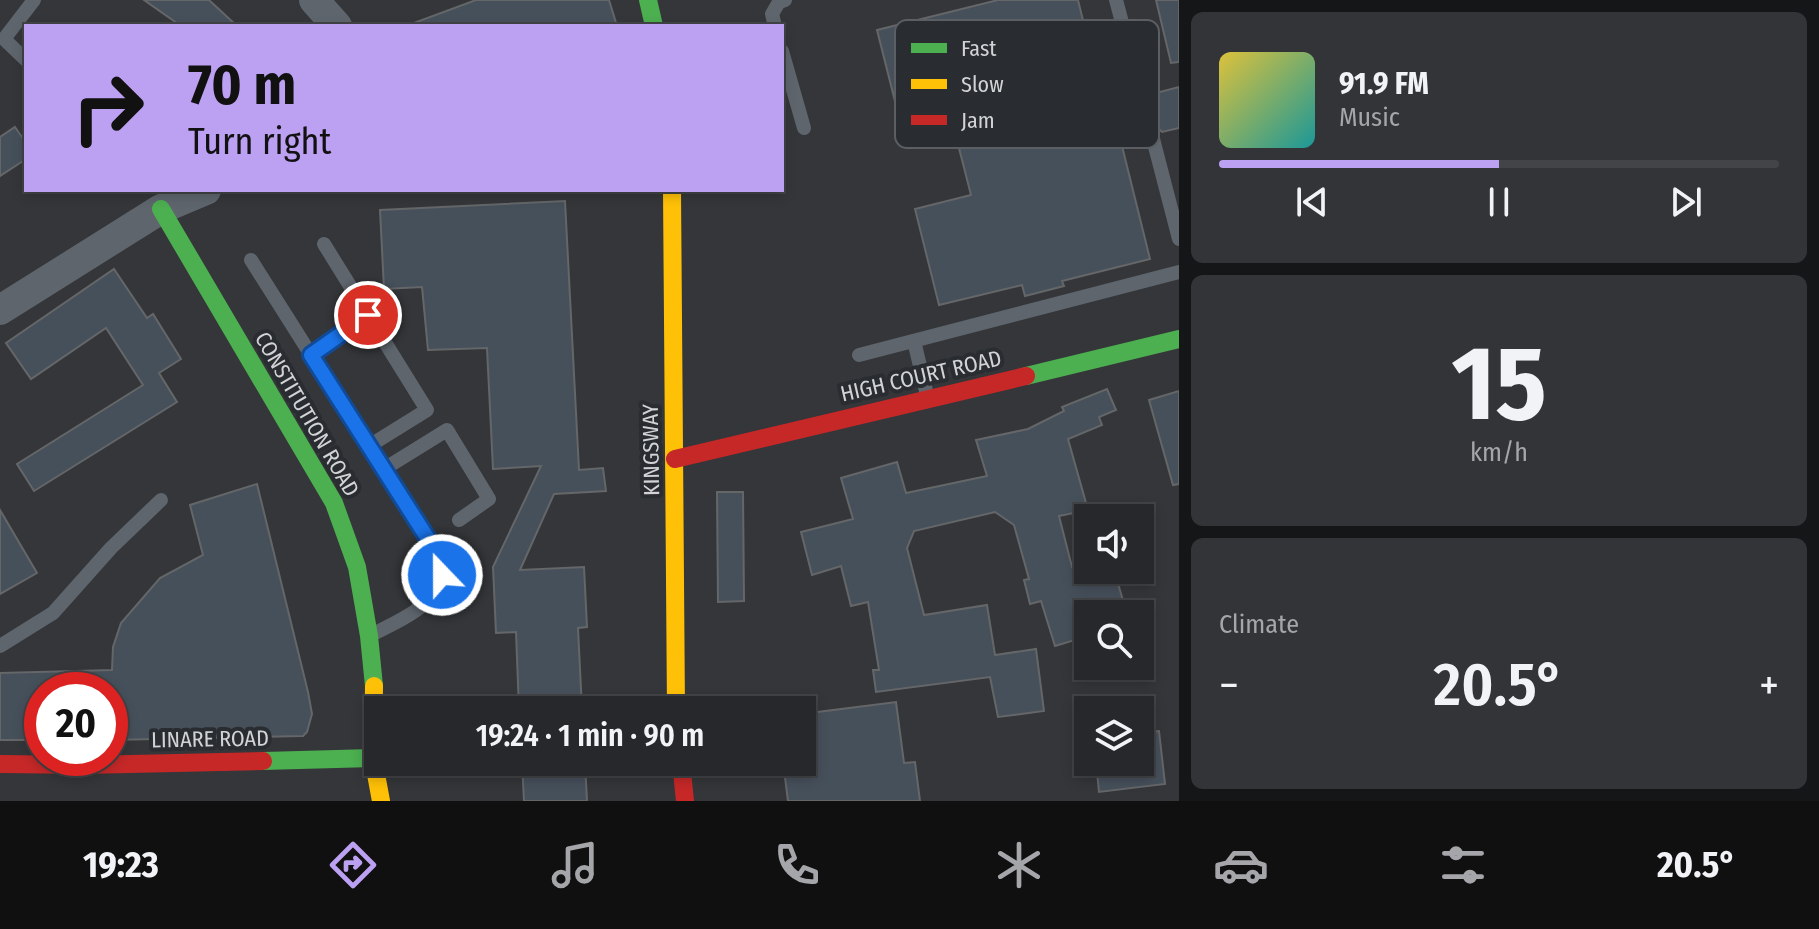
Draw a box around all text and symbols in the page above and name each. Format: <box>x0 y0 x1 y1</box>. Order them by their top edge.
legend <box>895 20 1159 148</box>
text: Fast <box>961 35 997 62</box>
text: 70 m <box>188 52 296 119</box>
icon: right <box>56 56 160 160</box>
text: 91.9 FM <box>1339 66 1429 102</box>
text: Slow <box>961 71 1004 98</box>
text: Music <box>1339 102 1400 133</box>
text: Jam <box>961 107 995 134</box>
text: Turn right <box>188 120 331 164</box>
icon: previous <box>1290 180 1334 224</box>
icon: pause <box>1477 180 1521 224</box>
icon: next <box>1664 180 1708 224</box>
pin <box>334 281 402 349</box>
icon: arrive <box>346 293 390 337</box>
text: 15 <box>1451 322 1547 447</box>
street label: CONSTITUTION ROAD <box>249 327 365 501</box>
street label: HIGH COURT ROAD <box>838 344 1004 408</box>
street label: KINGSWAY <box>637 404 665 496</box>
text: km/h <box>1470 437 1528 468</box>
map controls <box>1074 504 1154 776</box>
button: sound <box>1074 504 1154 584</box>
position arrow <box>400 533 484 617</box>
button: search <box>1074 600 1154 680</box>
text: Climate <box>1219 609 1299 640</box>
text: 20.5° <box>1434 649 1564 721</box>
text: − <box>1219 659 1239 712</box>
text: + <box>1759 659 1779 712</box>
speed limit sign: 20 <box>24 672 128 776</box>
button: layers <box>1074 696 1154 776</box>
text: 19:24 · 1 min · 90 m <box>476 718 704 754</box>
street label: LINARE ROAD <box>151 724 269 754</box>
icon: directions <box>325 837 381 893</box>
icon: music <box>547 837 603 893</box>
icon: phone <box>769 837 825 893</box>
icon: climate <box>991 837 1047 893</box>
icon: car <box>1213 837 1269 893</box>
icon: filters <box>1435 837 1491 893</box>
text: 19:23 <box>83 843 159 887</box>
text: 20.5° <box>1657 843 1736 887</box>

